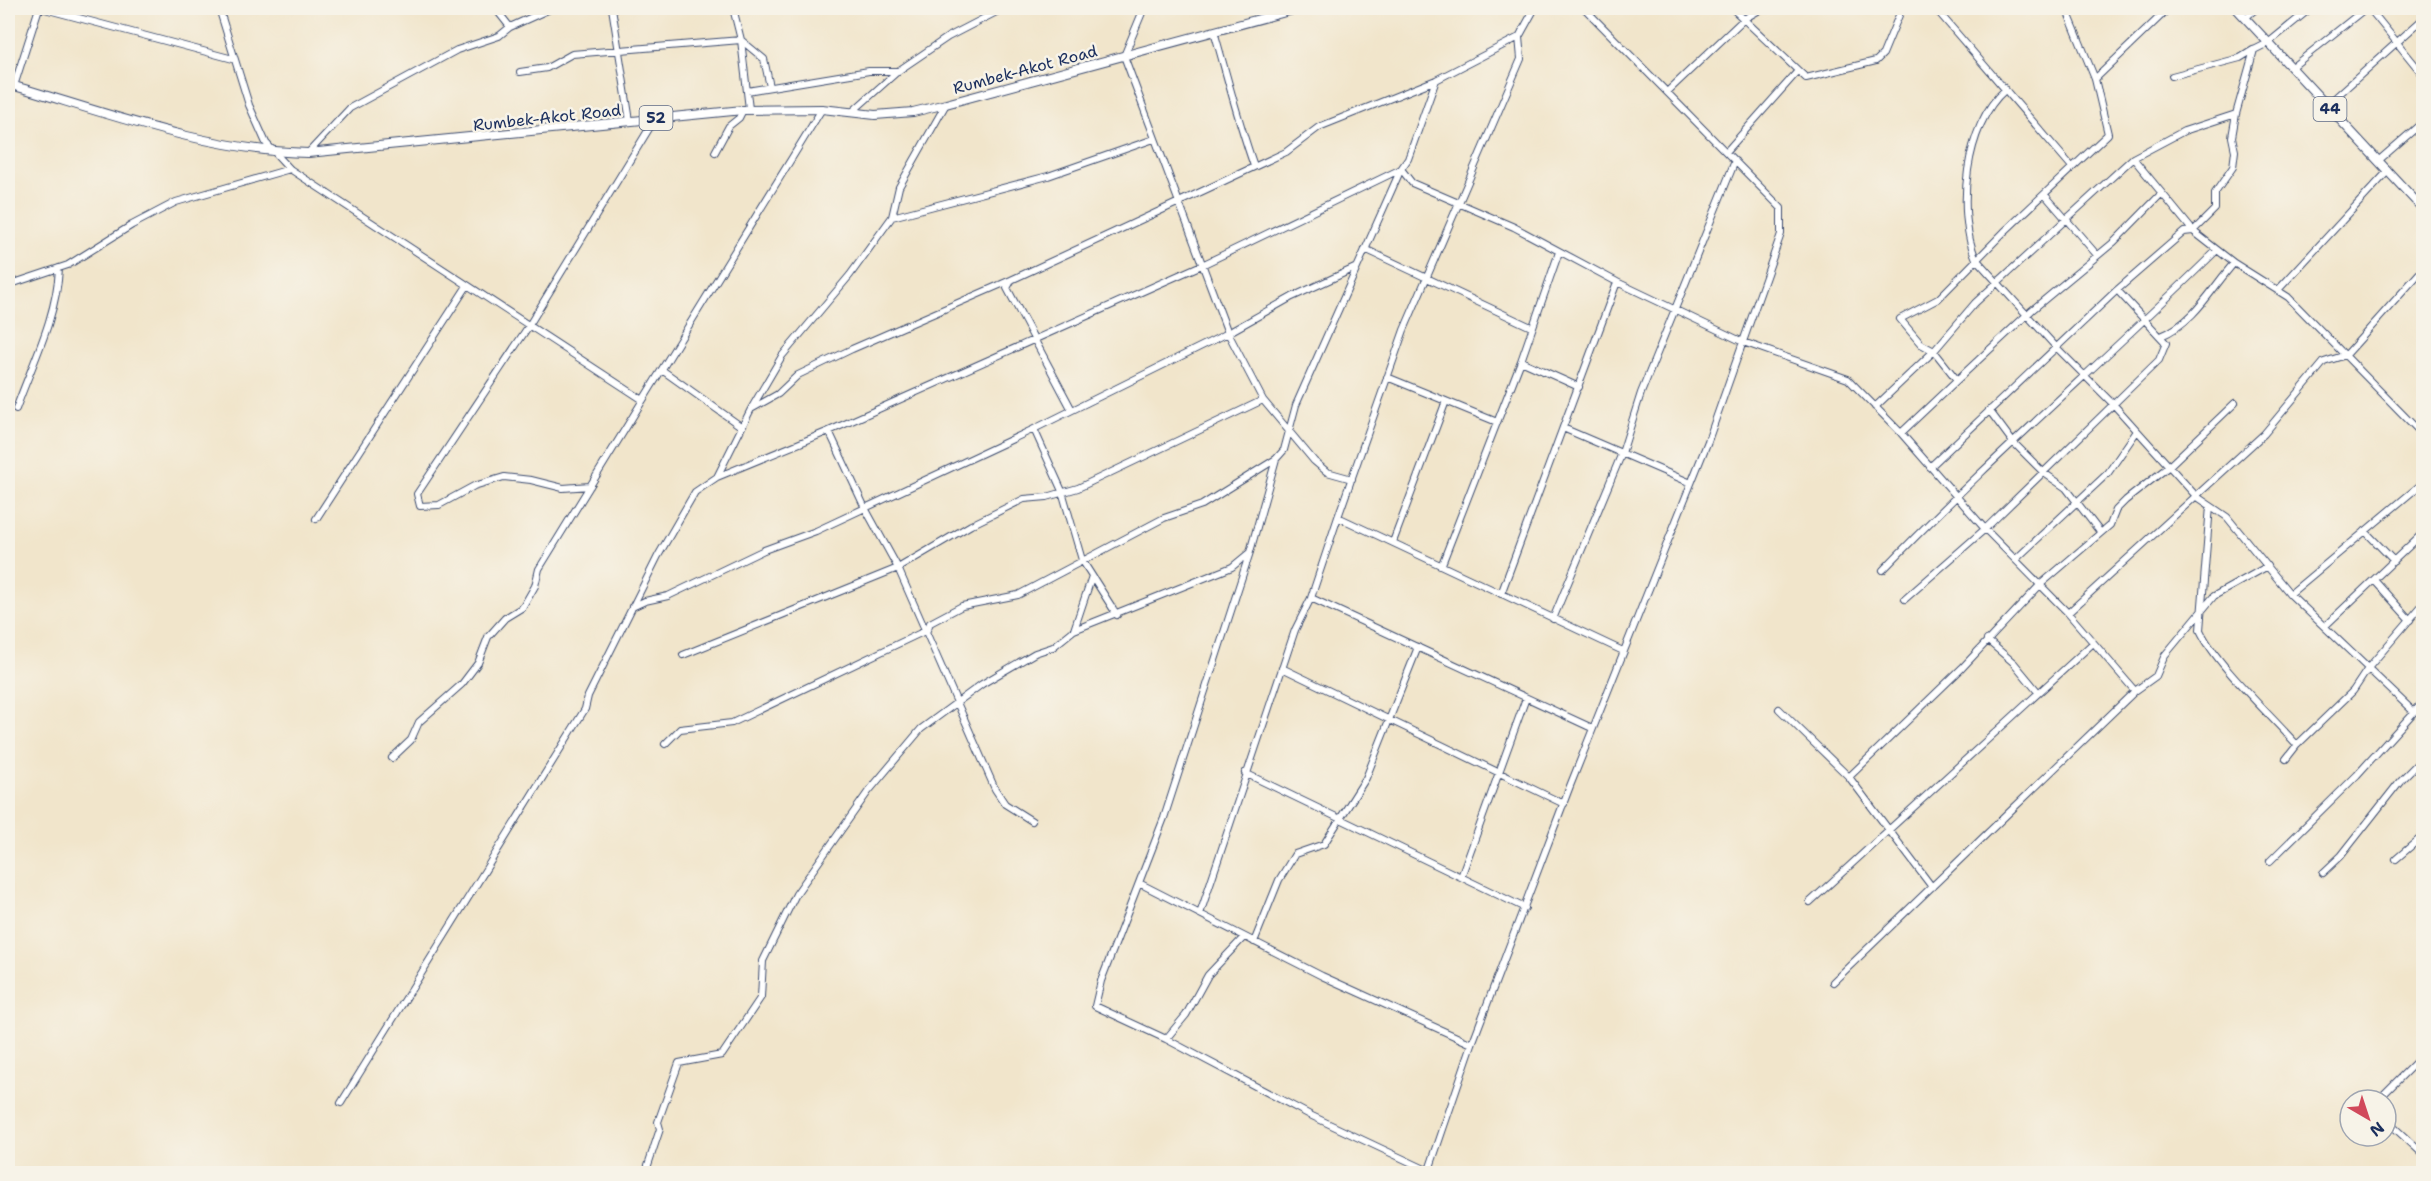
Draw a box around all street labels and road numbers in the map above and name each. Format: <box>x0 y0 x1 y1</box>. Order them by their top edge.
street label: Rumbek-Akot Road <box>951 40 1100 99</box>
road number: 44 <box>2314 97 2346 121</box>
street label: Rumbek-Akot Road <box>472 99 622 136</box>
road number: 52 <box>640 106 672 130</box>

